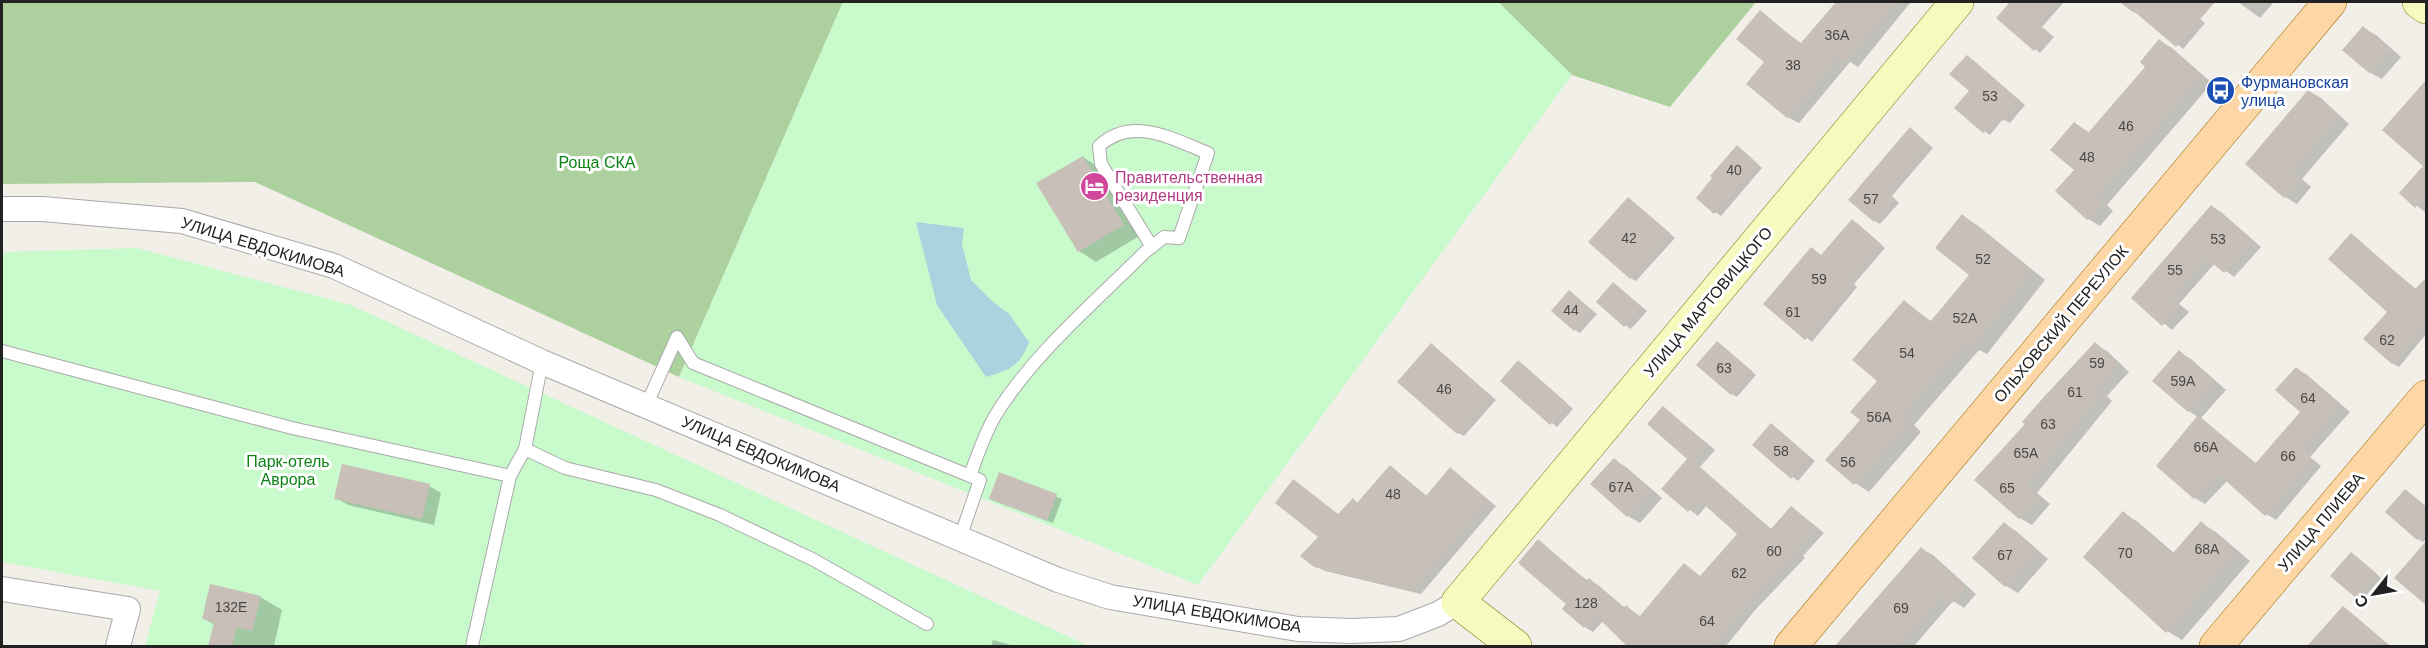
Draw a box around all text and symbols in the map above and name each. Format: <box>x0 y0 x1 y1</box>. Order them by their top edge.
house number: 36А <box>1825 27 1850 43</box>
house number: 38 <box>1785 57 1801 73</box>
place label: Фурмановская улица <box>2241 74 2349 109</box>
bus stop icon: Фурмановская улица <box>2204 75 2236 107</box>
house number: 53 <box>1982 88 1998 104</box>
house number: 46 <box>2118 118 2134 134</box>
house number: 48 <box>2079 149 2095 165</box>
park label: Роща СКА <box>559 154 636 171</box>
house number: 40 <box>1726 162 1742 178</box>
place label: Правительственная резиденция <box>1115 169 1263 204</box>
hotel icon: Правительственная резиденция <box>1078 170 1110 202</box>
house number: 57 <box>1863 191 1879 207</box>
street label: УЛИЦА ЕВДОКИМОВА <box>179 214 347 280</box>
street label: УЛИЦА МАРТОВИЦКОГО <box>1640 224 1776 380</box>
house number: 42 <box>1621 230 1637 246</box>
house number: 53 <box>2210 231 2226 247</box>
street label: ОЛЬХОВСКИЙ ПЕРЕУЛОК <box>1990 241 2132 406</box>
house number: 52 <box>1975 251 1991 267</box>
house number: 55 <box>2167 262 2183 278</box>
house number: 59 <box>1811 271 1827 287</box>
house number: 44 <box>1563 302 1579 318</box>
house number: 61 <box>1785 304 1801 320</box>
house number: 52А <box>1953 310 1978 326</box>
house number: 62 <box>2379 332 2395 348</box>
house number: 54 <box>1899 345 1915 361</box>
house number: 59 <box>2089 355 2105 371</box>
house number: 63 <box>1716 360 1732 376</box>
house number: 59А <box>2171 373 2196 389</box>
house number: 46 <box>1436 381 1452 397</box>
house number: 61 <box>2067 384 2083 400</box>
house number: 64 <box>2300 390 2316 406</box>
house number: 56А <box>1867 409 1892 425</box>
street label: УЛИЦА ЕВДОКИМОВА <box>679 413 843 495</box>
house number: 63 <box>2040 416 2056 432</box>
house number: 66А <box>2194 439 2219 455</box>
house number: 58 <box>1773 443 1789 459</box>
house number: 65А <box>2014 445 2039 461</box>
house number: 66 <box>2280 448 2296 464</box>
park label: Парк-отель Аврора <box>246 453 330 488</box>
house number: 56 <box>1840 454 1856 470</box>
street label: УЛИЦА ПЛИЕВА <box>2275 469 2367 575</box>
house number: 67А <box>1609 479 1634 495</box>
house number: 65 <box>1999 480 2015 496</box>
house number: 48 <box>1385 486 1401 502</box>
house number: 68А <box>2195 541 2220 557</box>
house number: 60 <box>1766 543 1782 559</box>
house number: 70 <box>2117 545 2133 561</box>
house number: 67 <box>1997 547 2013 563</box>
north arrow <box>2344 564 2404 624</box>
house number: 62 <box>1731 565 1747 581</box>
street label: УЛИЦА ЕВДОКИМОВА <box>1132 592 1303 636</box>
text: С <box>2351 592 2372 611</box>
house number: 128 <box>1574 595 1598 611</box>
house number: 132Е <box>215 599 247 615</box>
house number: 69 <box>1893 600 1909 616</box>
house number: 64 <box>1699 613 1715 629</box>

